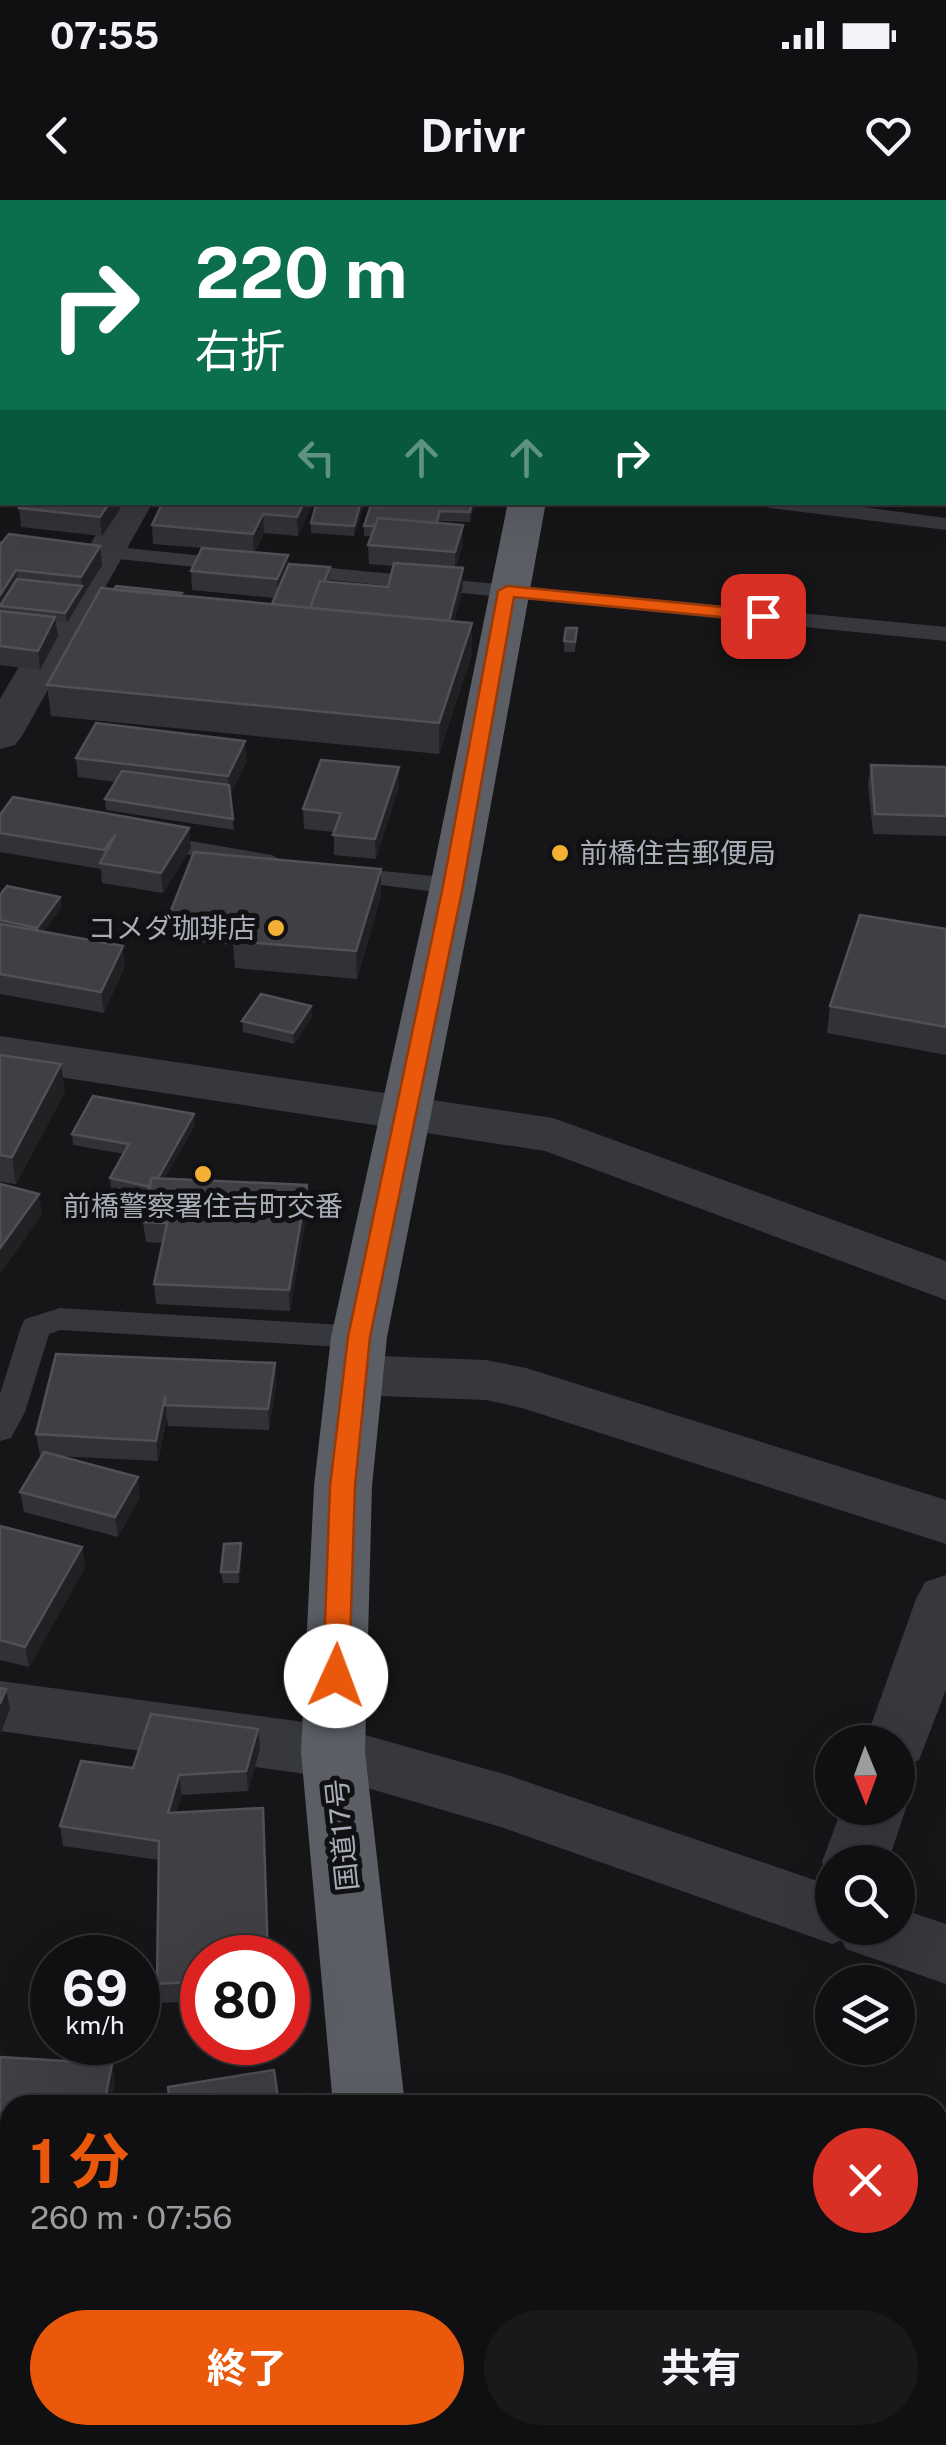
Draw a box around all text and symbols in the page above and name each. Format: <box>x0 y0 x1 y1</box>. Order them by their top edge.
text: 07:55 <box>50 13 159 58</box>
icon: back <box>30 108 85 163</box>
icon: heart <box>861 108 916 163</box>
text: Drivr <box>421 109 525 162</box>
text: 220 m <box>195 231 408 314</box>
icon: right <box>30 240 160 370</box>
text: 右折 <box>195 324 285 377</box>
icon: left <box>289 430 344 485</box>
icon: ahead <box>394 430 449 485</box>
icon: ahead <box>499 430 554 485</box>
icon: right <box>604 430 659 485</box>
pin <box>721 574 806 659</box>
icon: arrive <box>736 589 791 644</box>
place label: 前橋住吉郵便局 <box>580 836 776 869</box>
marker: 前橋住吉郵便局 <box>549 842 571 864</box>
place label: コメダ珈琲店 <box>88 911 256 944</box>
marker: コメダ珈琲店 <box>265 917 287 939</box>
marker: 前橋警察署住吉町交番 <box>192 1163 214 1185</box>
place label: 前橋警察署住吉町交番 <box>63 1189 343 1222</box>
position arrow <box>284 1624 388 1728</box>
north arrow <box>815 1725 915 1825</box>
map controls <box>815 1725 915 2065</box>
street label: 国道17号 <box>319 1778 364 1893</box>
button: search <box>815 1845 915 1945</box>
speed limit sign: 80 <box>180 1935 310 2065</box>
text: 69 <box>62 1958 128 2017</box>
button: layers <box>815 1965 915 2065</box>
text: km/h <box>66 2010 124 2040</box>
text: 1 分 <box>30 2126 129 2197</box>
button: close <box>813 2128 918 2233</box>
text: 260 m · 07:56 <box>30 2199 232 2236</box>
button: 終了 <box>30 2310 464 2425</box>
button: 共有 <box>484 2310 918 2425</box>

